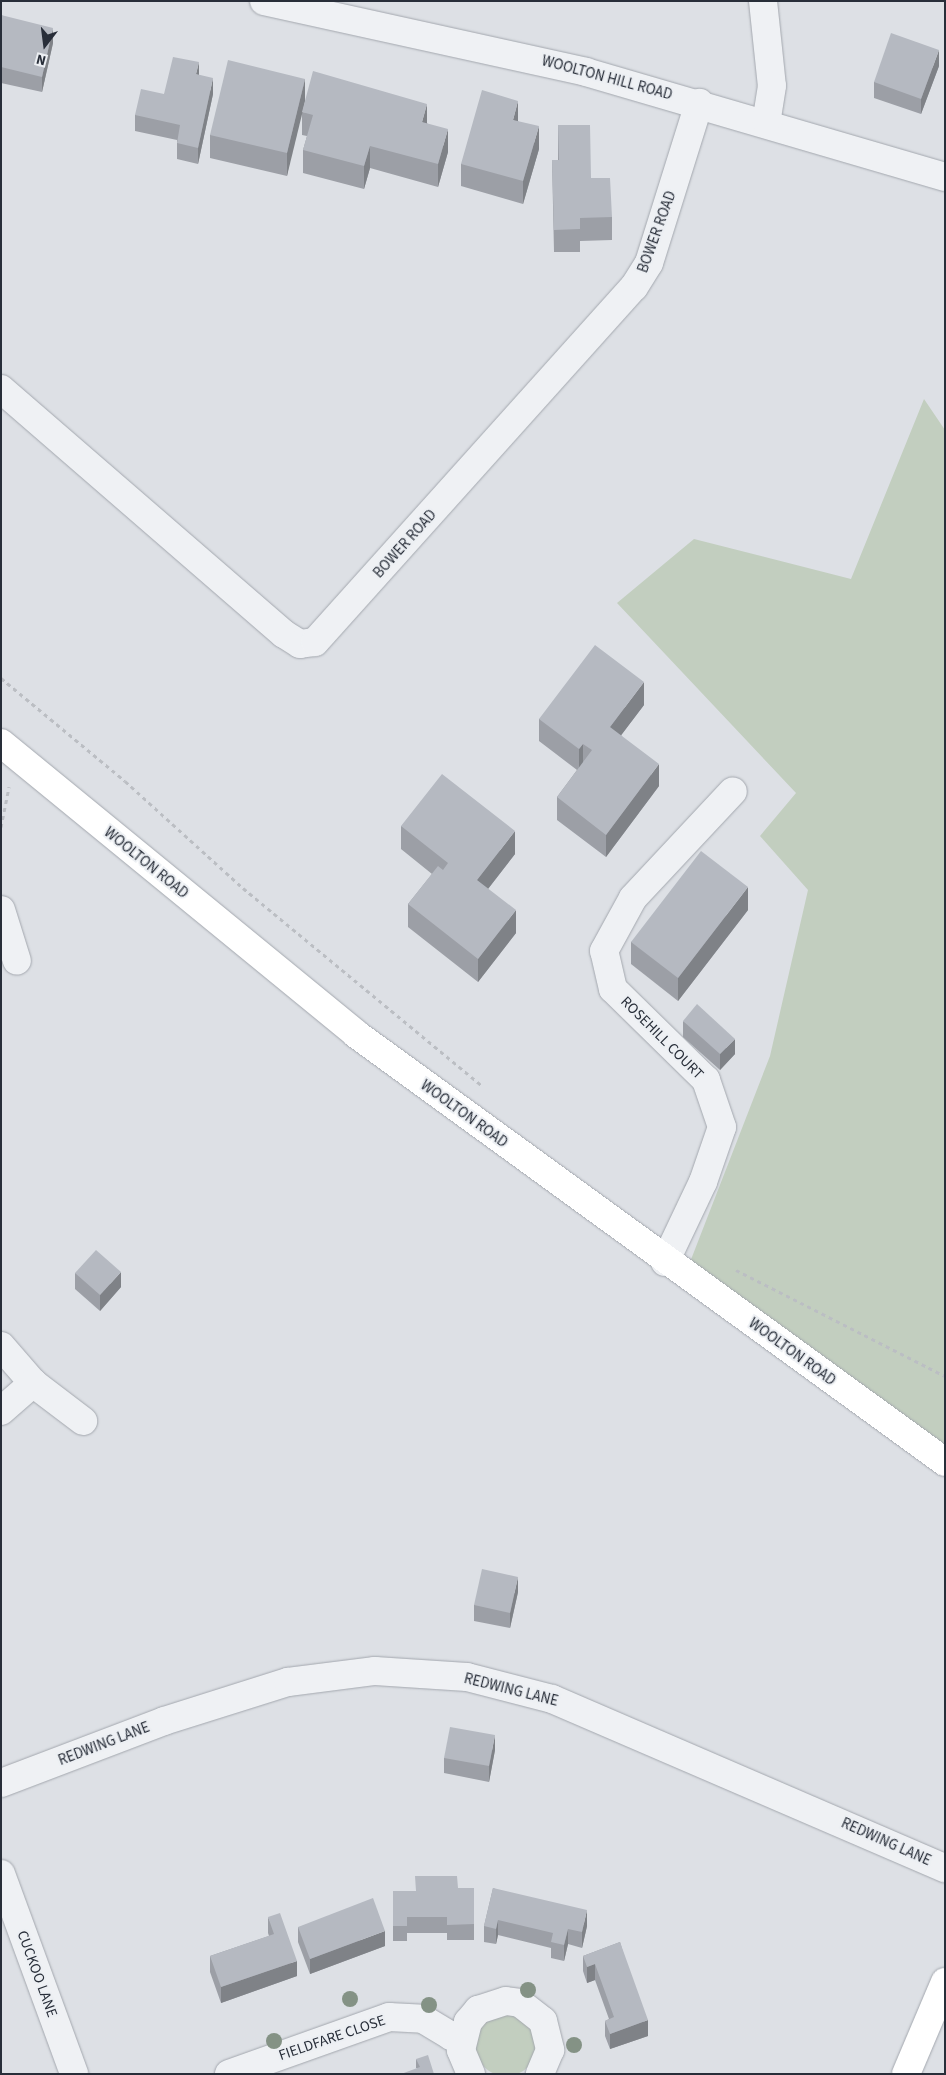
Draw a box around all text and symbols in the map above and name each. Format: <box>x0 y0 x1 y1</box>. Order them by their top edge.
north arrow <box>20 20 70 70</box>
text: N <box>34 49 48 70</box>
street label: WOOLTON HILL ROAD <box>540 52 674 104</box>
street label: BOWER ROAD <box>634 189 680 275</box>
street label: BOWER ROAD <box>370 506 440 582</box>
street label: WOOLTON ROAD <box>100 824 192 902</box>
street label: ROSEHILL COURT <box>617 993 707 1083</box>
street label: WOOLTON ROAD <box>417 1076 511 1152</box>
street label: WOOLTON ROAD <box>745 1314 839 1390</box>
street label: REDWING LANE <box>462 1670 560 1710</box>
street label: REDWING LANE <box>56 1718 152 1770</box>
street label: REDWING LANE <box>838 1814 934 1870</box>
street label: CUCKOO LANE <box>13 1928 61 2020</box>
street label: FIELDFARE CLOSE <box>276 2011 388 2065</box>

